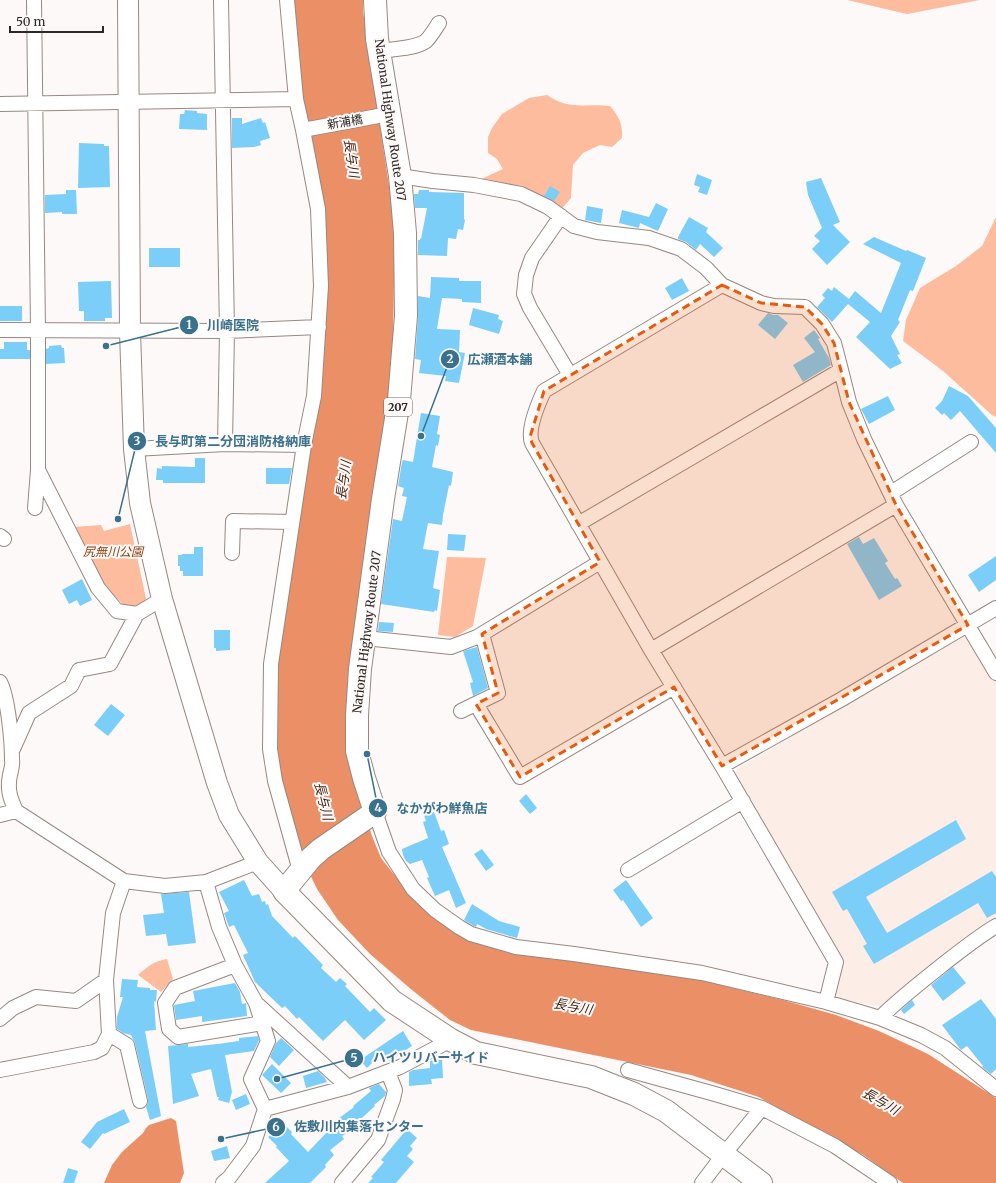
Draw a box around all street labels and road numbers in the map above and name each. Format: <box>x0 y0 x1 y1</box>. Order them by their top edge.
street label: National Highway Route 207 <box>372 38 409 202</box>
street label: 新浦橋 <box>326 111 364 132</box>
road number: 207 <box>384 398 412 416</box>
street label: National Highway Route 207 <box>349 550 384 714</box>

